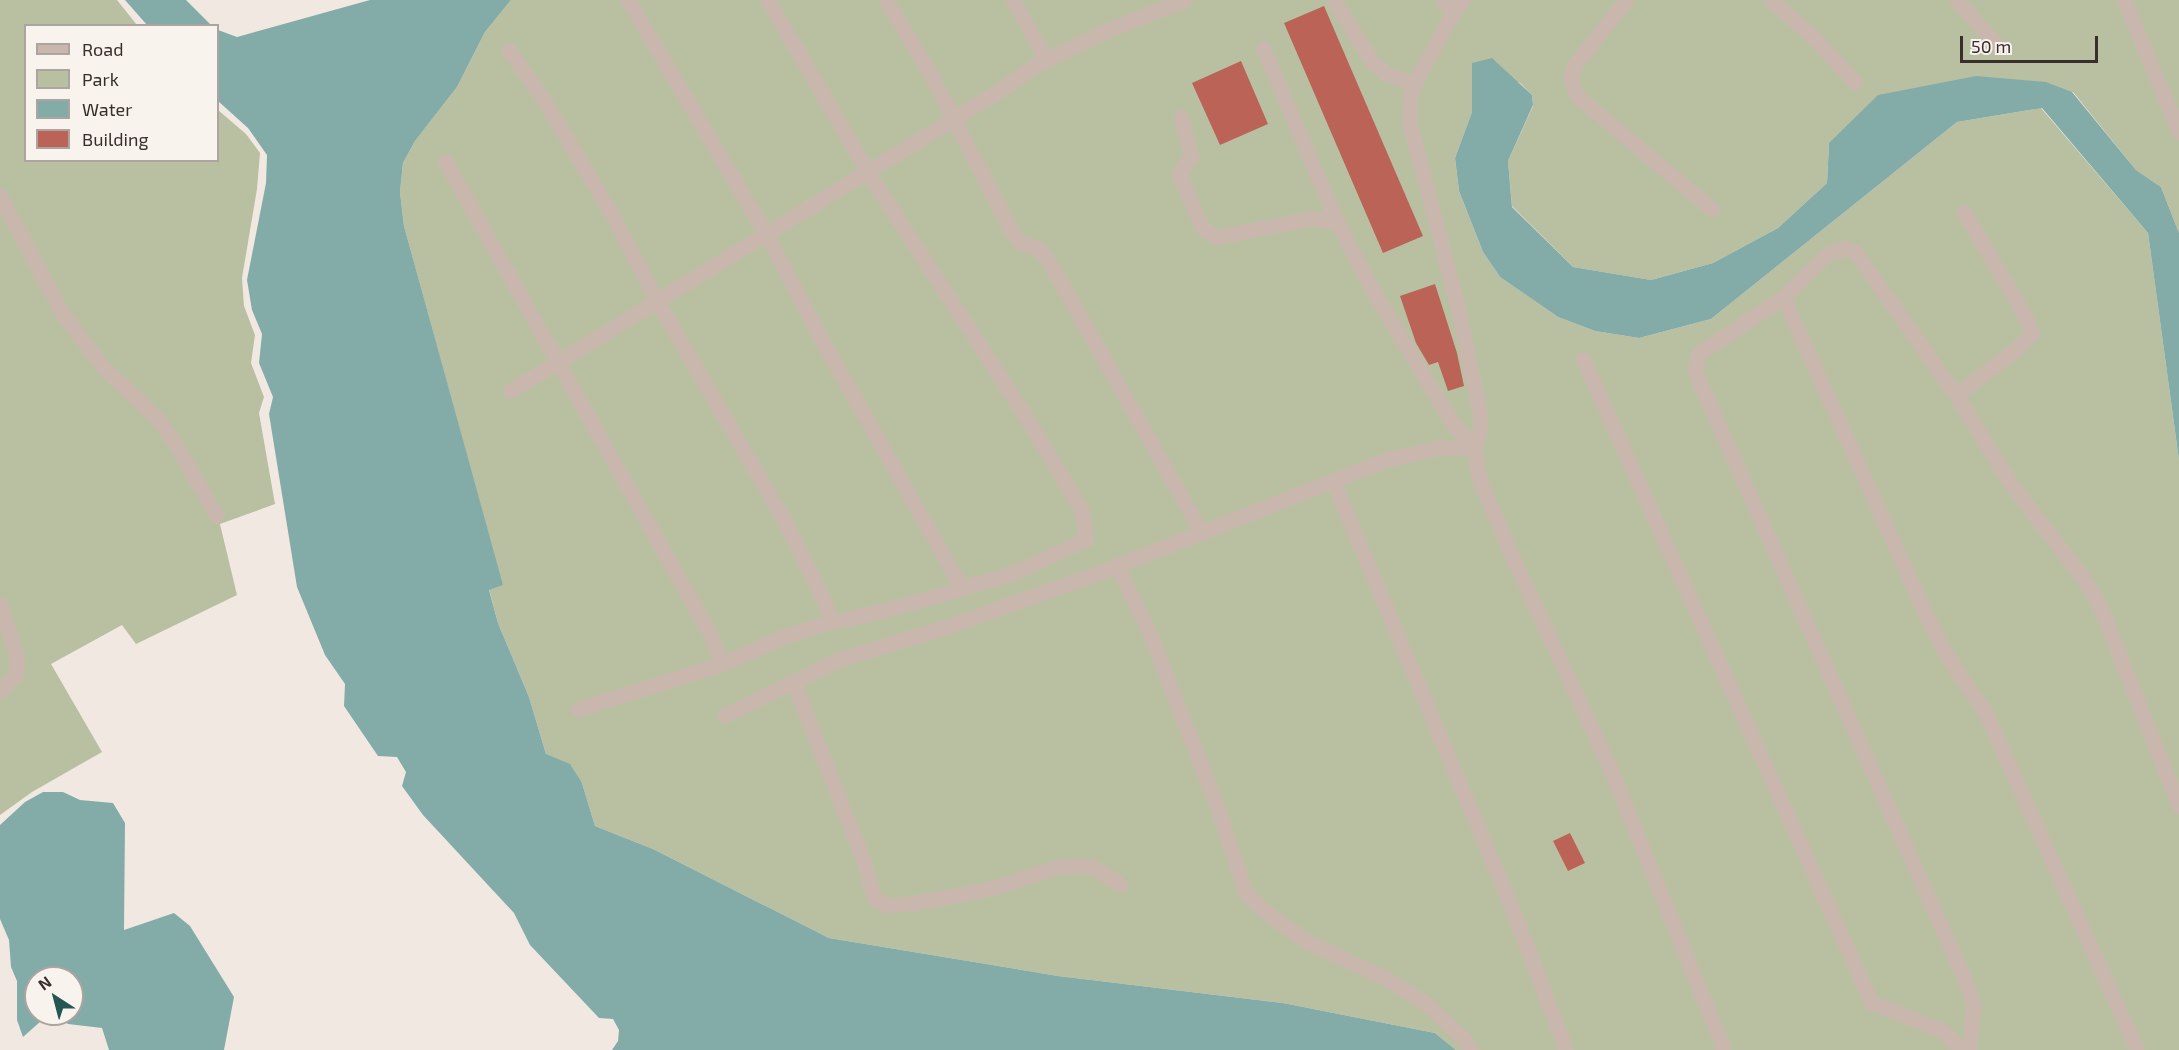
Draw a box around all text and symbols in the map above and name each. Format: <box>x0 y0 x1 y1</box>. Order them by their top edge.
legend <box>24 24 219 162</box>
scale bar <box>1963 24 2101 62</box>
text: 50 m <box>1971 35 2011 57</box>
text: Road <box>82 38 123 60</box>
text: Park <box>82 68 119 90</box>
text: Water <box>82 98 132 120</box>
text: Building <box>82 128 149 150</box>
north arrow <box>24 966 84 1026</box>
text: N <box>34 972 55 994</box>

